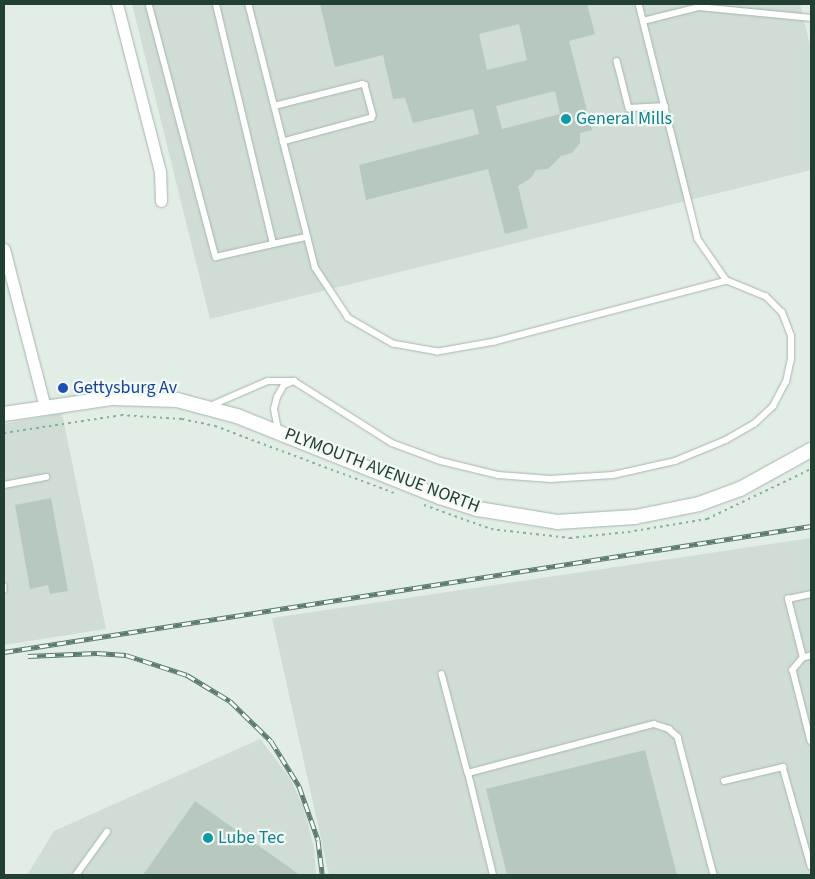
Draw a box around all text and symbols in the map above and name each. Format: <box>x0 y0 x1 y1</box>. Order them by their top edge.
place label: General Mills <box>576 108 672 130</box>
marker: General Mills <box>560 113 572 125</box>
place label: Gettysburg Av <box>73 377 177 399</box>
marker: Gettysburg Av <box>57 382 69 394</box>
street label: PLYMOUTH AVENUE NORTH <box>281 424 483 518</box>
place label: Lube Tec <box>218 827 284 849</box>
marker: Lube Tec <box>202 832 214 844</box>

